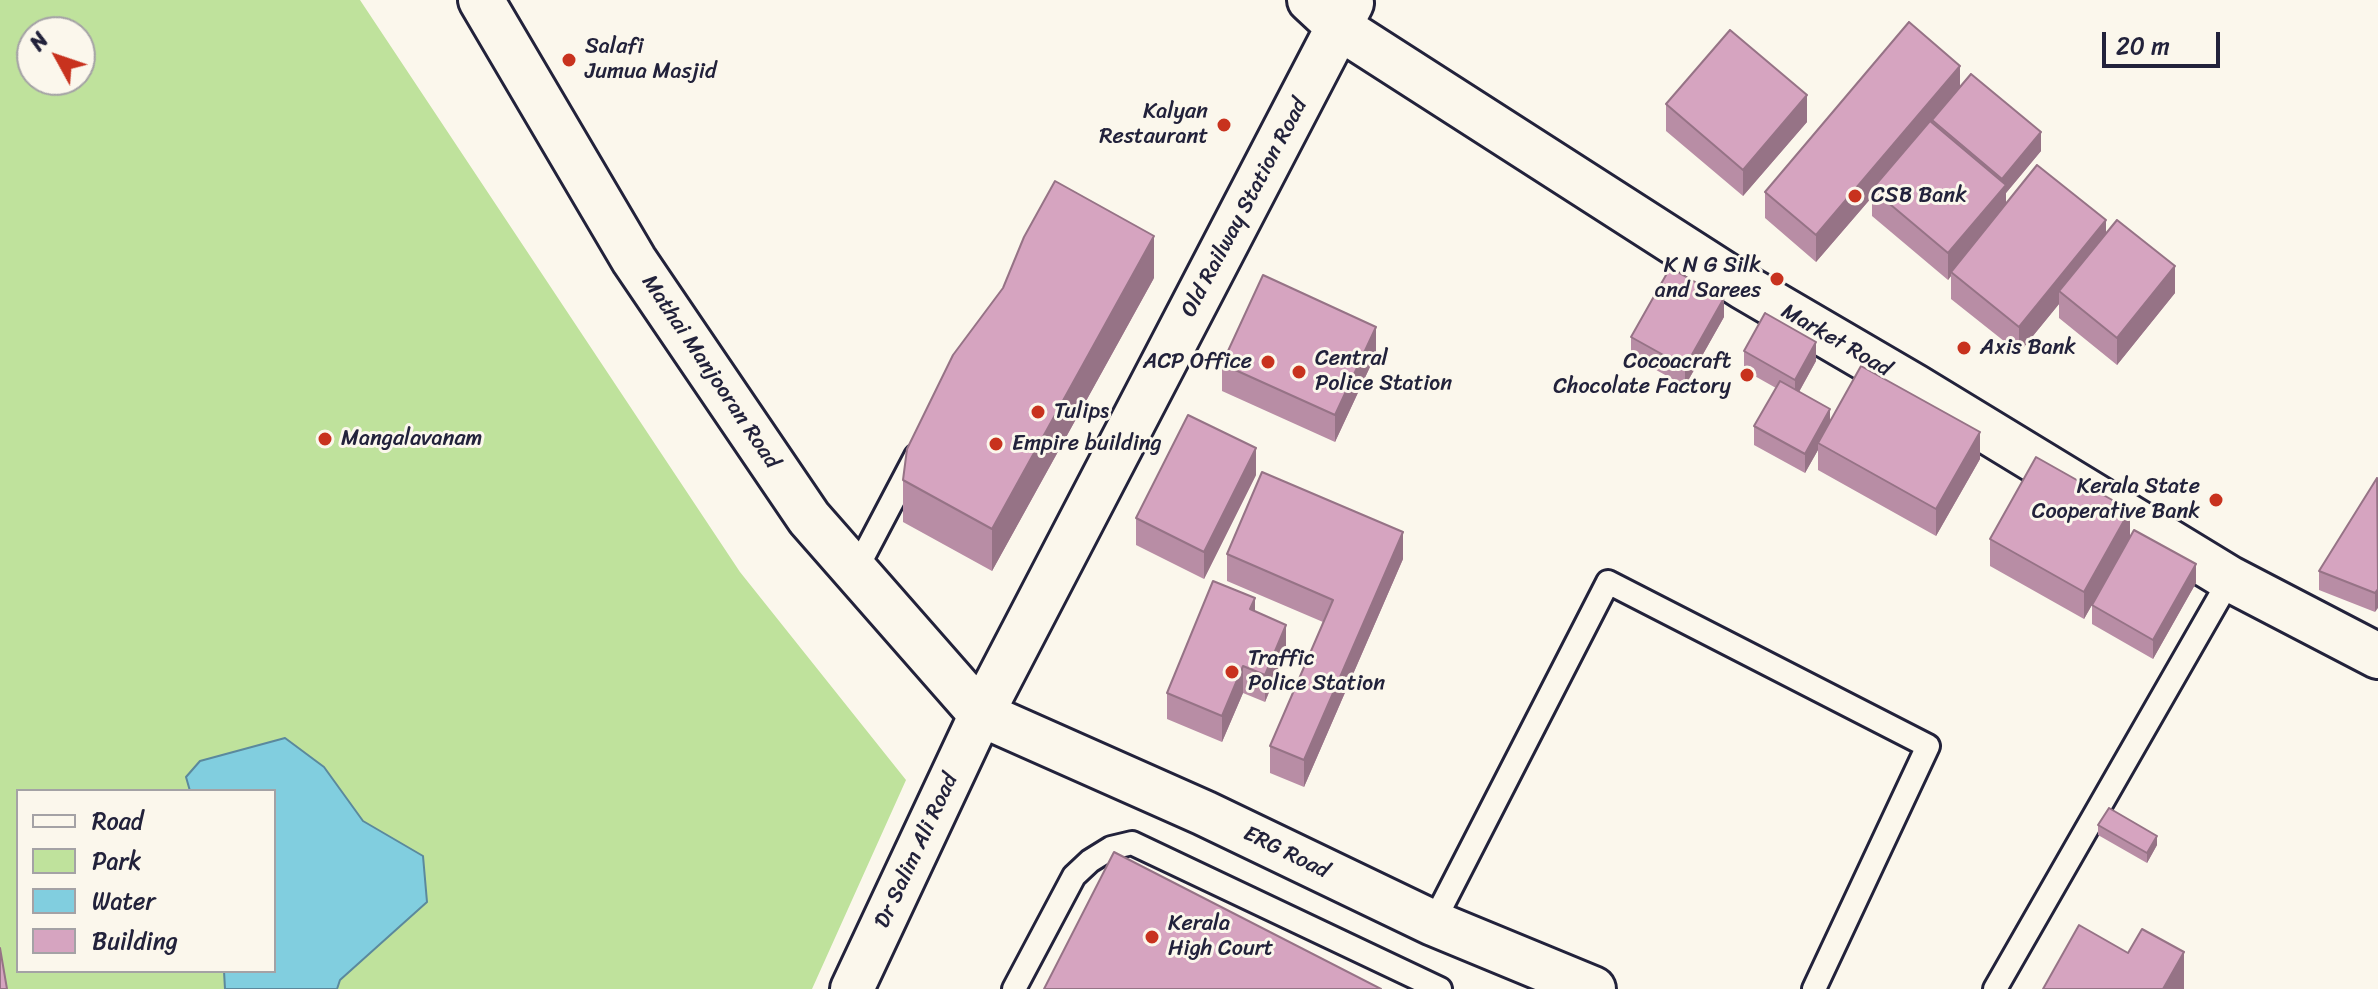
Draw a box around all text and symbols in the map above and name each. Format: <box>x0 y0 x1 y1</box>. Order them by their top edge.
north arrow <box>16 16 96 96</box>
scale bar <box>2106 16 2224 66</box>
text: N <box>19 23 59 60</box>
text: 20 m <box>2116 25 2170 67</box>
place label: Salafi Jumua Masjid <box>585 34 716 86</box>
marker: Salafi Jumua Masjid <box>560 51 578 69</box>
street label: Old Railway Station Road <box>1176 94 1314 322</box>
place label: Kalyan Restaurant <box>1099 99 1208 150</box>
marker: Kalyan Restaurant <box>1215 116 1233 134</box>
place label: CSB Bank <box>1871 183 1967 209</box>
marker: CSB Bank <box>1846 187 1864 205</box>
place label: K N G Silk and Sarees <box>1655 253 1761 304</box>
street label: Mathai Manjooran Road <box>635 270 785 474</box>
marker: K N G Silk and Sarees <box>1768 270 1786 288</box>
street label: Market Road <box>1776 299 1896 383</box>
place label: Axis Bank <box>1980 335 2076 361</box>
marker: Axis Bank <box>1955 339 1973 357</box>
place label: Central Police Station <box>1315 346 1452 398</box>
place label: ACP Office <box>1143 349 1252 375</box>
place label: Cocoacraft Chocolate Factory <box>1553 349 1731 400</box>
marker: ACP Office <box>1259 353 1277 371</box>
marker: Central Police Station <box>1290 363 1308 381</box>
marker: Cocoacraft Chocolate Factory <box>1738 366 1756 384</box>
place label: Tulips <box>1054 399 1109 425</box>
marker: Tulips <box>1029 403 1047 421</box>
place label: Mangalavanam <box>341 426 482 452</box>
marker: Mangalavanam <box>316 430 334 448</box>
place label: Empire building <box>1012 431 1162 457</box>
marker: Empire building <box>987 435 1005 453</box>
place label: Kerala State Cooperative Bank <box>2032 474 2200 526</box>
marker: Kerala State Cooperative Bank <box>2207 491 2225 509</box>
place label: Traffic Police Station <box>1248 646 1385 698</box>
marker: Traffic Police Station <box>1223 663 1241 681</box>
street label: Dr Salim Ali Road <box>870 770 964 932</box>
legend <box>16 789 276 973</box>
text: Road <box>92 800 143 842</box>
street label: ERG Road <box>1239 821 1333 885</box>
text: Park <box>92 840 141 882</box>
text: Water <box>92 880 155 922</box>
place label: Kerala High Court <box>1168 911 1273 962</box>
text: Building <box>92 920 178 962</box>
marker: Kerala High Court <box>1143 928 1161 946</box>

